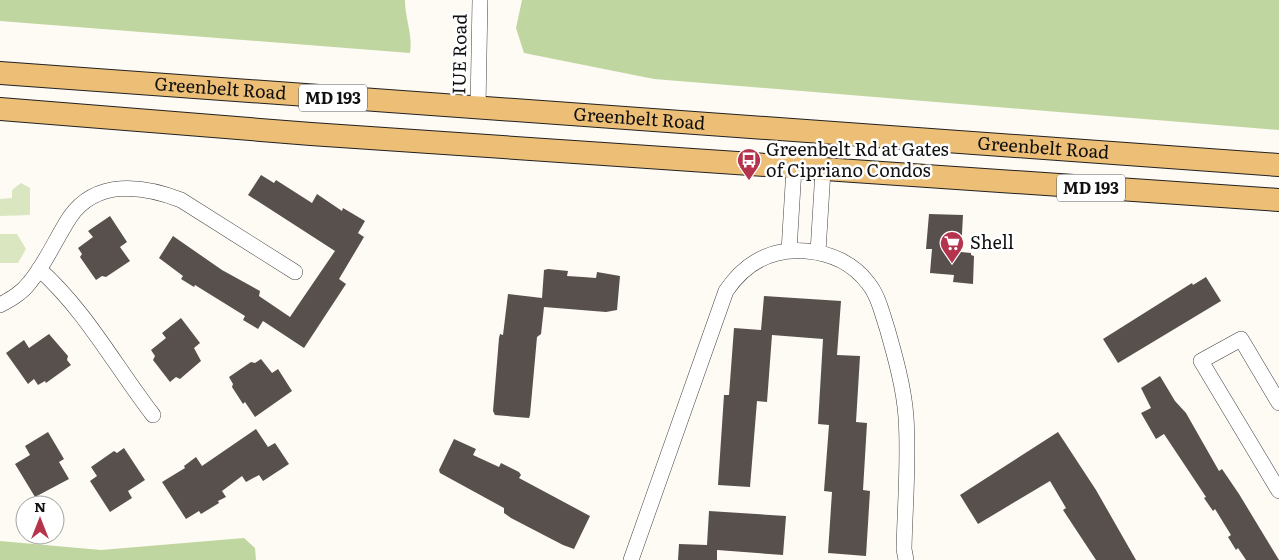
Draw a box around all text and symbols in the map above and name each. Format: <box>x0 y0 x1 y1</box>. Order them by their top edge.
street label: IUE Road <box>444 13 473 95</box>
street label: Greenbelt Road <box>154 69 287 106</box>
road number: MD 193 <box>299 85 367 112</box>
street label: Greenbelt Road <box>573 99 706 136</box>
street label: Greenbelt Road <box>976 128 1110 165</box>
place label: Greenbelt Rd at Gates of Cipriano Condos <box>766 135 949 183</box>
bus stop icon: Greenbelt Rd at Gates of Cipriano Condos <box>736 147 762 181</box>
road number: MD 193 <box>1057 174 1125 202</box>
place label: Shell <box>970 228 1014 255</box>
supermarket icon: Shell <box>939 230 965 264</box>
north arrow <box>15 495 65 545</box>
text: N <box>34 496 46 516</box>

